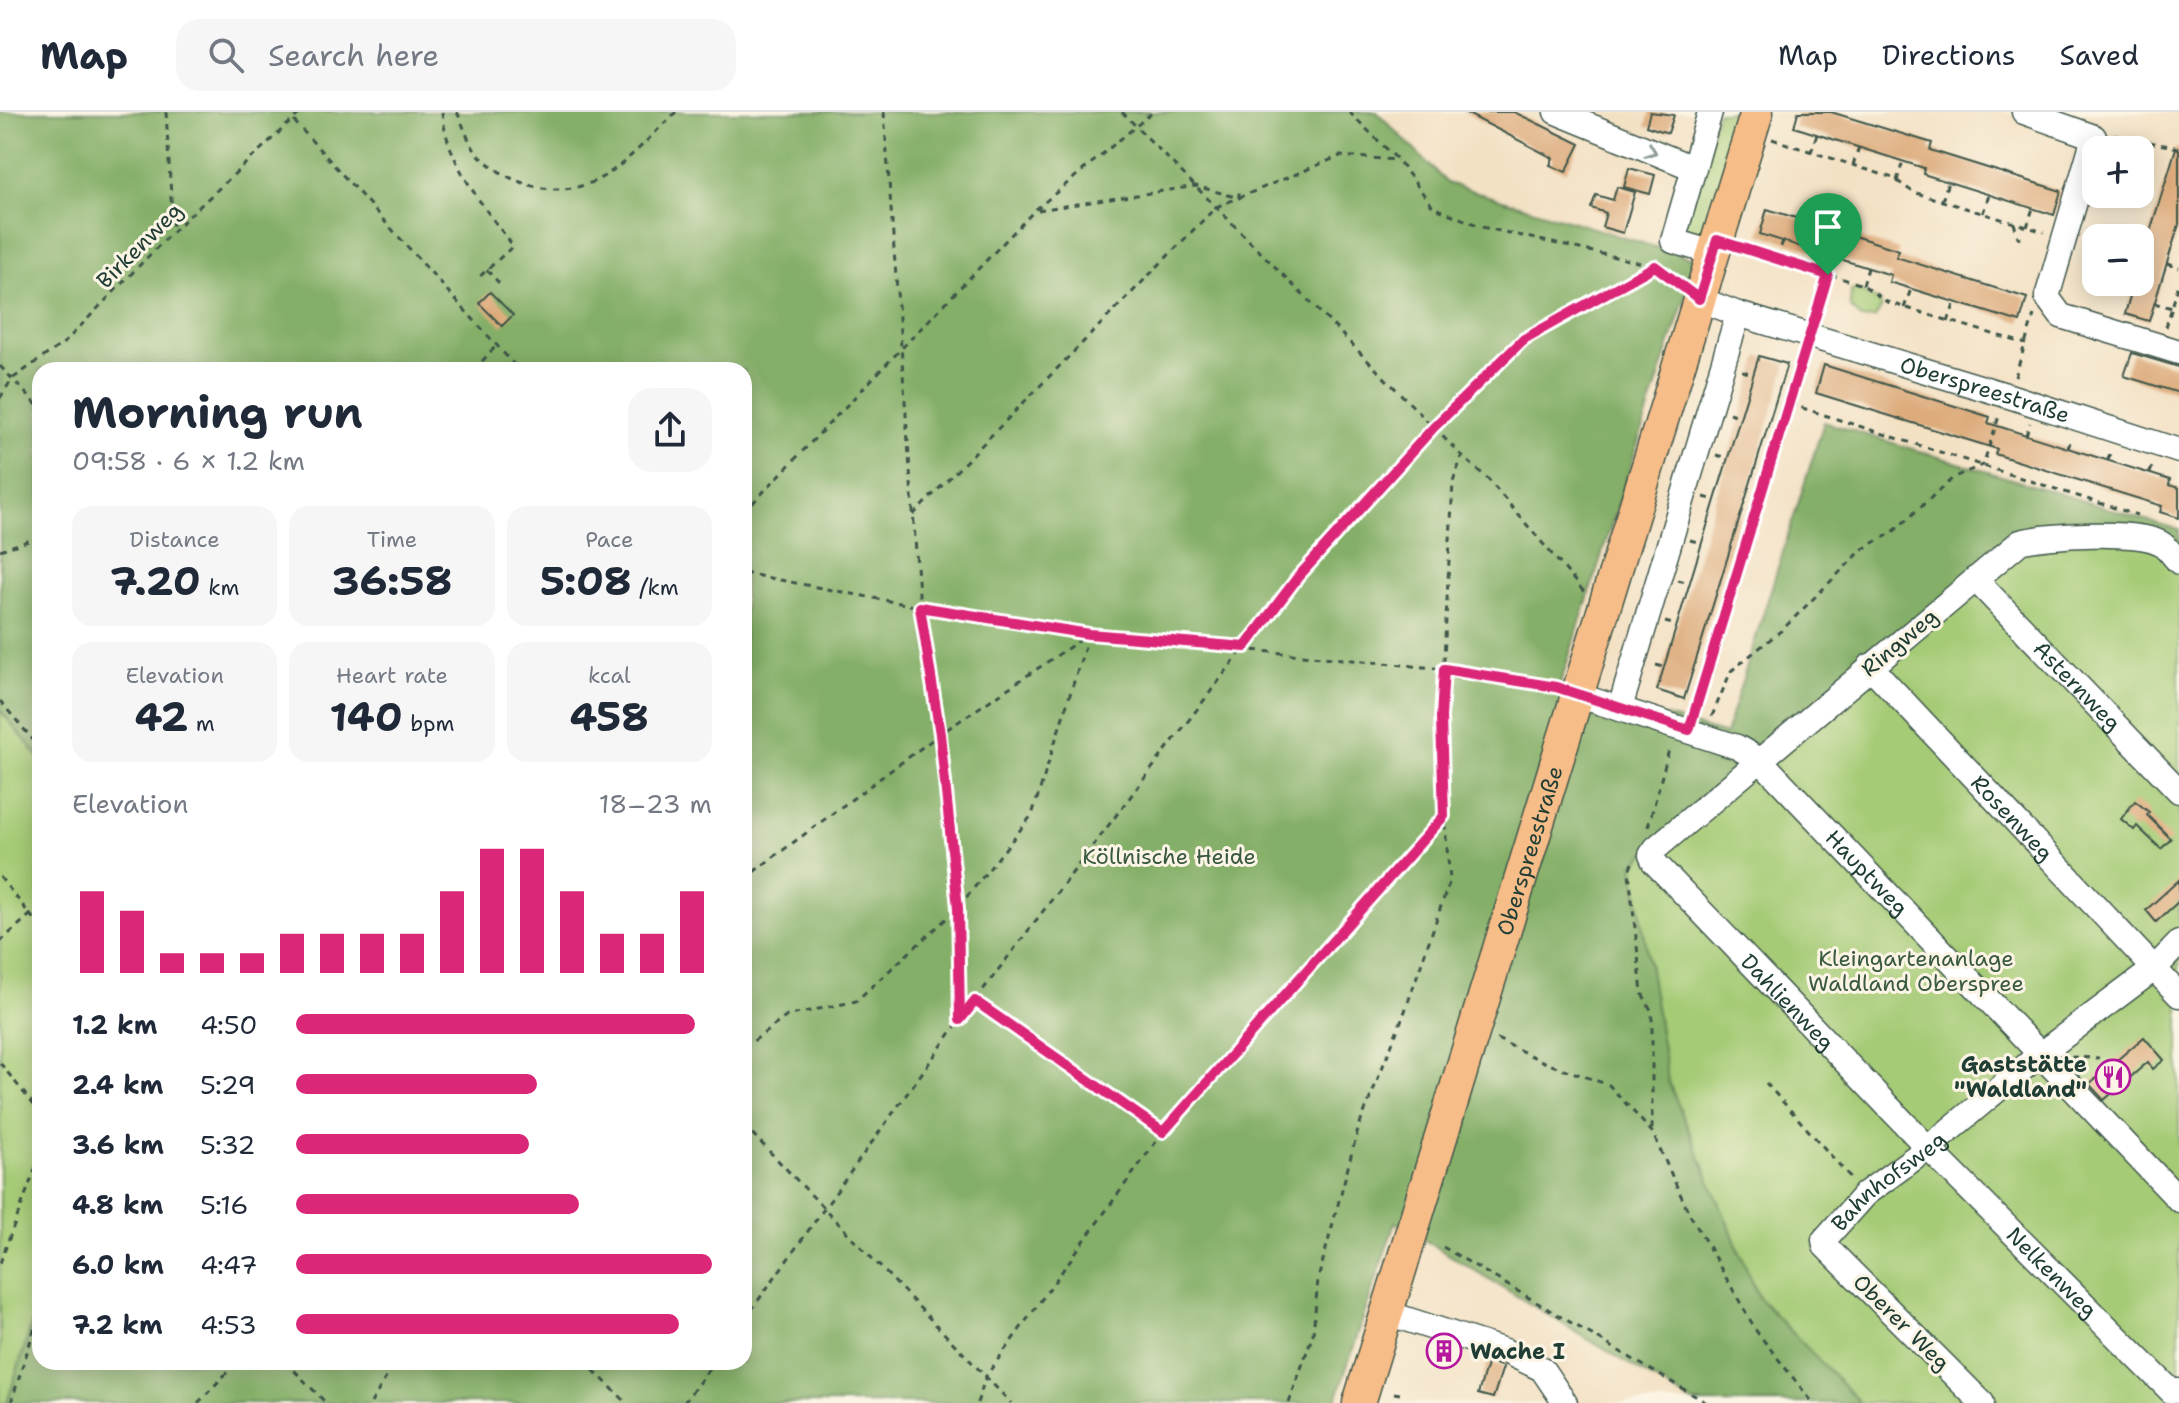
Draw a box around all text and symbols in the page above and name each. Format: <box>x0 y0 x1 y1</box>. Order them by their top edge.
search box <box>176 19 736 91</box>
text: Map <box>40 30 128 81</box>
icon: search <box>204 33 248 77</box>
text: Search here <box>268 35 439 76</box>
text: Map <box>1778 36 1838 74</box>
text: Directions <box>1882 36 2016 74</box>
text: Saved <box>2060 36 2139 74</box>
map controls <box>2082 136 2154 296</box>
button: + <box>2082 136 2154 208</box>
one-way arrow <box>1643 141 1657 158</box>
pin <box>1794 193 1862 275</box>
street label: Birkenweg <box>90 196 189 295</box>
icon: arrive <box>1806 205 1850 249</box>
button: − <box>2082 224 2154 296</box>
street label: Oberspreestraße <box>1897 350 2073 430</box>
text: Morning run <box>72 383 363 442</box>
button: share <box>628 388 712 472</box>
text: 09:58 · 6 × 1.2 km <box>72 443 305 478</box>
text: Distance <box>130 525 220 554</box>
text: Time <box>367 525 417 554</box>
text: Pace <box>585 525 634 554</box>
text: 7.20 <box>110 554 201 608</box>
text: 36:58 <box>332 554 452 608</box>
text: 5:08 <box>540 554 632 608</box>
text: km <box>201 573 239 602</box>
text: /km <box>632 573 679 602</box>
street label: Ringweg <box>1855 602 1944 683</box>
street label: Asternweg <box>2027 635 2127 737</box>
text: Elevation <box>125 661 224 690</box>
text: Heart rate <box>336 661 448 690</box>
text: kcal <box>588 661 631 690</box>
text: 42 <box>135 690 188 744</box>
text: 140 <box>329 690 403 744</box>
text: 458 <box>570 690 649 744</box>
text: m <box>188 709 215 738</box>
text: bpm <box>403 709 455 738</box>
street label: Oberspreestraße <box>1490 762 1570 939</box>
street label: Rosenweg <box>1964 769 2060 867</box>
text: Elevation <box>72 786 188 821</box>
text: 18–23 m <box>599 786 712 821</box>
street label: Hauptweg <box>1819 824 1915 922</box>
park label: Köllnische Heide <box>1082 842 1256 871</box>
park label: Kleingartenanlage Waldland Oberspree <box>1808 944 2024 998</box>
street label: Dahlienweg <box>1734 947 1841 1057</box>
text: 1.2 km <box>72 1007 157 1042</box>
text: 4:50 <box>200 1007 258 1042</box>
place label: Gaststätte "Waldland" <box>1954 1050 2087 1104</box>
restaurant icon: Gaststätte "Waldland" <box>2094 1058 2132 1096</box>
text: 2.4 km <box>72 1067 163 1102</box>
text: 5:29 <box>200 1067 256 1102</box>
street label: Bahnhofsweg <box>1825 1125 1952 1237</box>
text: 3.6 km <box>72 1127 164 1162</box>
text: 5:32 <box>200 1127 255 1162</box>
text: 4.8 km <box>72 1187 163 1222</box>
text: 5:16 <box>200 1187 248 1222</box>
street label: Nelkenweg <box>2000 1221 2104 1324</box>
text: 6.0 km <box>72 1247 164 1282</box>
text: 4:47 <box>200 1247 257 1282</box>
street label: Oberer Weg <box>1847 1268 1956 1377</box>
text: 7.2 km <box>72 1307 163 1342</box>
text: 4:53 <box>200 1307 257 1342</box>
building icon: Wache I <box>1425 1332 1463 1370</box>
place label: Wache I <box>1470 1337 1565 1366</box>

